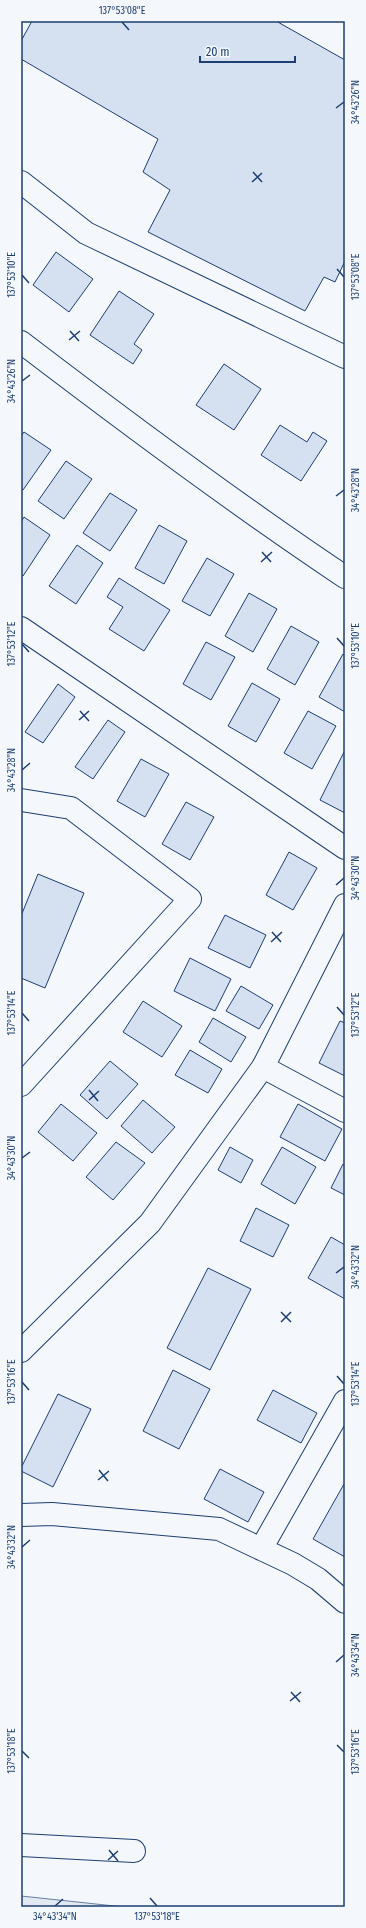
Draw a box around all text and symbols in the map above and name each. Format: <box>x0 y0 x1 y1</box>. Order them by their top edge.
text: 137°53'08"E <box>99 5 146 17</box>
scale bar <box>200 38 295 64</box>
text: 20 m <box>206 45 230 59</box>
text: 34°43'26"N <box>350 80 362 124</box>
text: 137°53'10"E <box>6 252 18 298</box>
text: 137°53'08"E <box>350 253 362 300</box>
text: 34°43'26"N <box>6 359 18 403</box>
text: 34°43'28"N <box>350 468 362 512</box>
text: 137°53'12"E <box>6 621 18 667</box>
text: 137°53'10"E <box>350 623 362 669</box>
text: 34°43'28"N <box>6 748 18 792</box>
text: 34°43'30"N <box>350 856 362 900</box>
text: 137°53'14"E <box>6 990 18 1035</box>
text: 137°53'12"E <box>350 992 362 1038</box>
text: 34°43'30"N <box>6 1136 18 1180</box>
text: 34°43'32"N <box>350 1245 362 1289</box>
text: 137°53'16"E <box>6 1359 18 1405</box>
text: 137°53'14"E <box>350 1361 362 1406</box>
text: 34°43'32"N <box>6 1525 18 1569</box>
text: 34°43'34"N <box>350 1633 362 1677</box>
text: 137°53'18"E <box>6 1728 18 1774</box>
text: 137°53'16"E <box>350 1729 362 1775</box>
text: 34°43'34"N <box>33 1911 77 1923</box>
text: 137°53'18"E <box>134 1911 180 1923</box>

